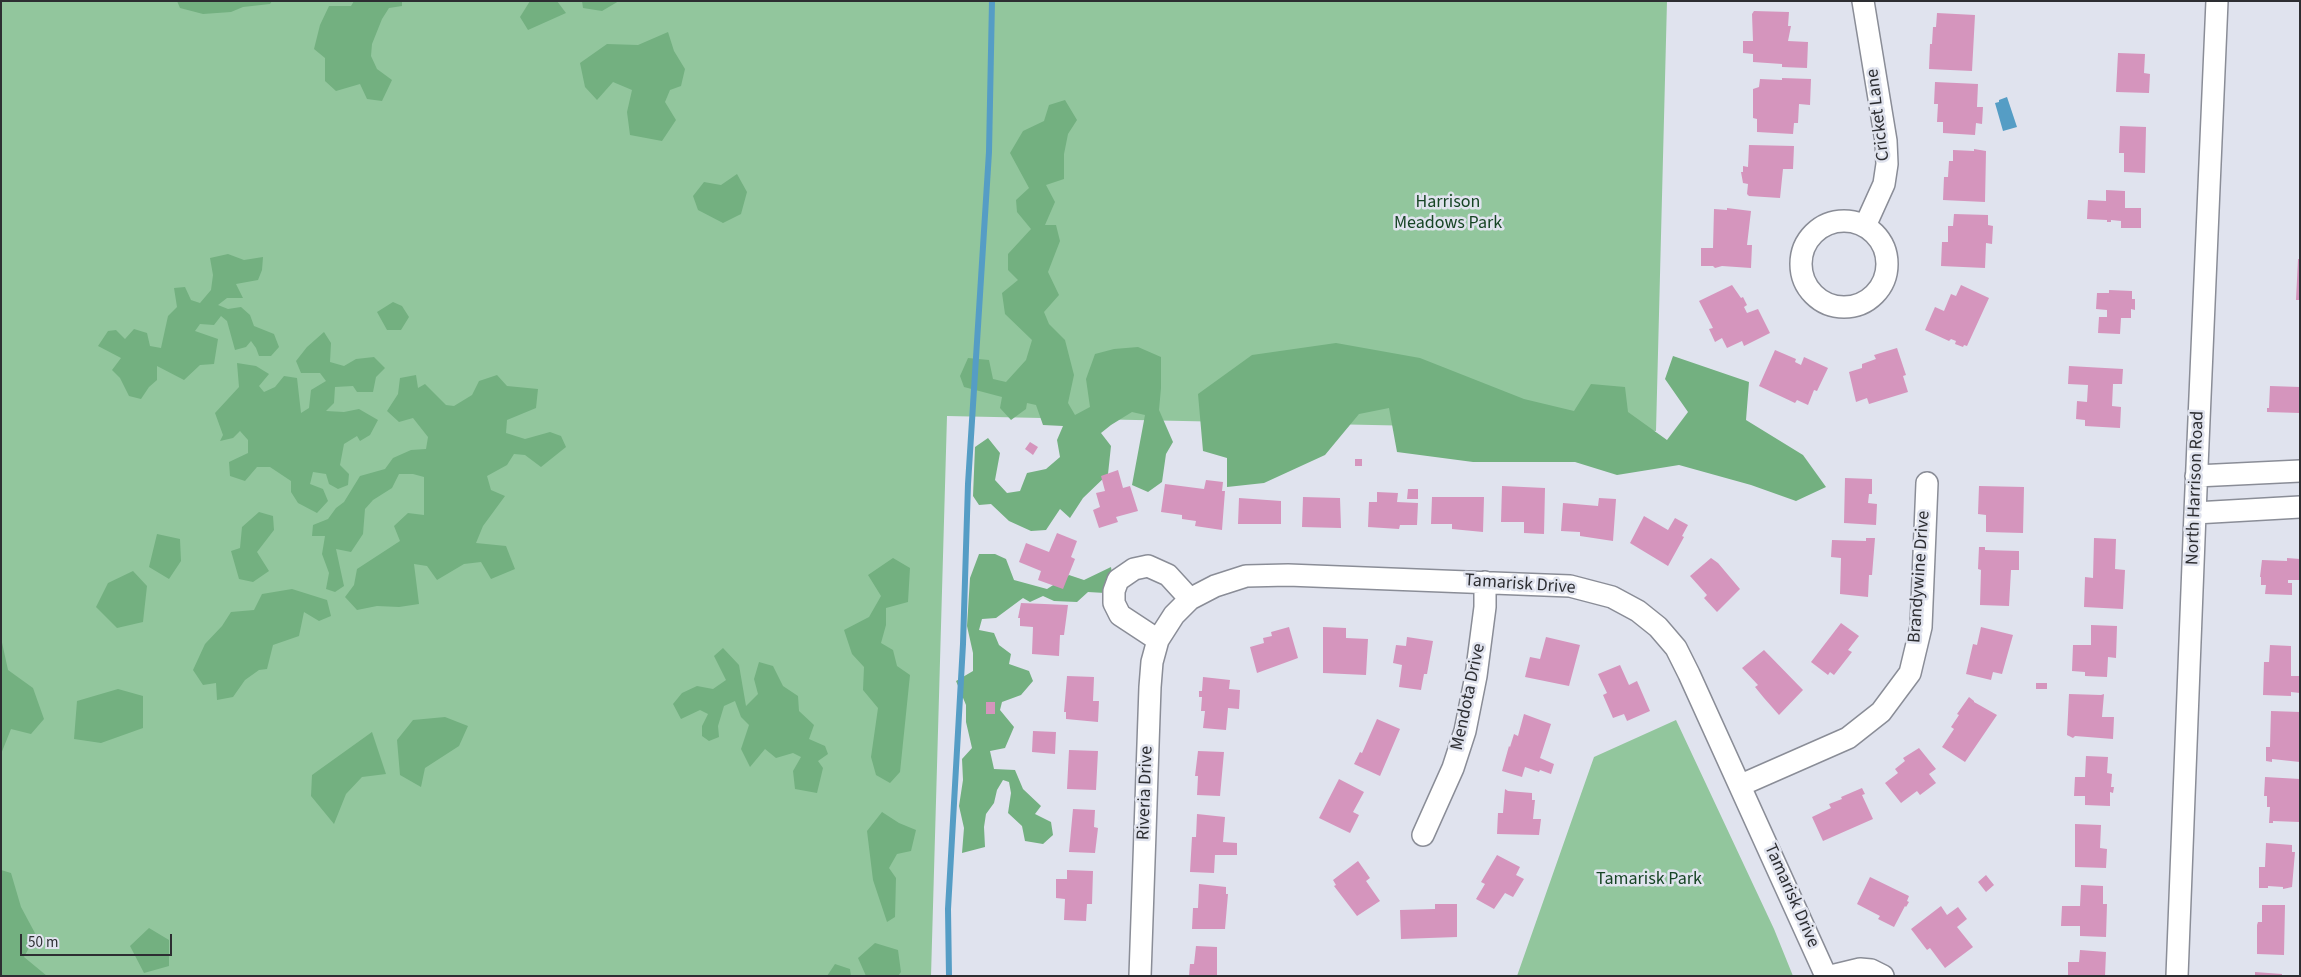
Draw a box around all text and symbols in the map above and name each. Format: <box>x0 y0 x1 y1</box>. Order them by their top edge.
street label: Cricket Lane <box>1863 68 1895 162</box>
park label: Harrison Meadows Park <box>1394 192 1502 234</box>
street label: North Harrison Road <box>2183 411 2209 565</box>
street label: Brandywine Drive <box>1905 510 1935 644</box>
street label: Tamarisk Drive <box>1464 570 1576 600</box>
street label: Mendota Drive <box>1447 642 1491 752</box>
street label: Riveria Drive <box>1134 746 1158 840</box>
street label: Tamarisk Drive <box>1759 841 1823 951</box>
park label: Tamarisk Park <box>1596 869 1702 891</box>
scale bar <box>22 924 175 956</box>
text: 50 m <box>28 932 58 953</box>

